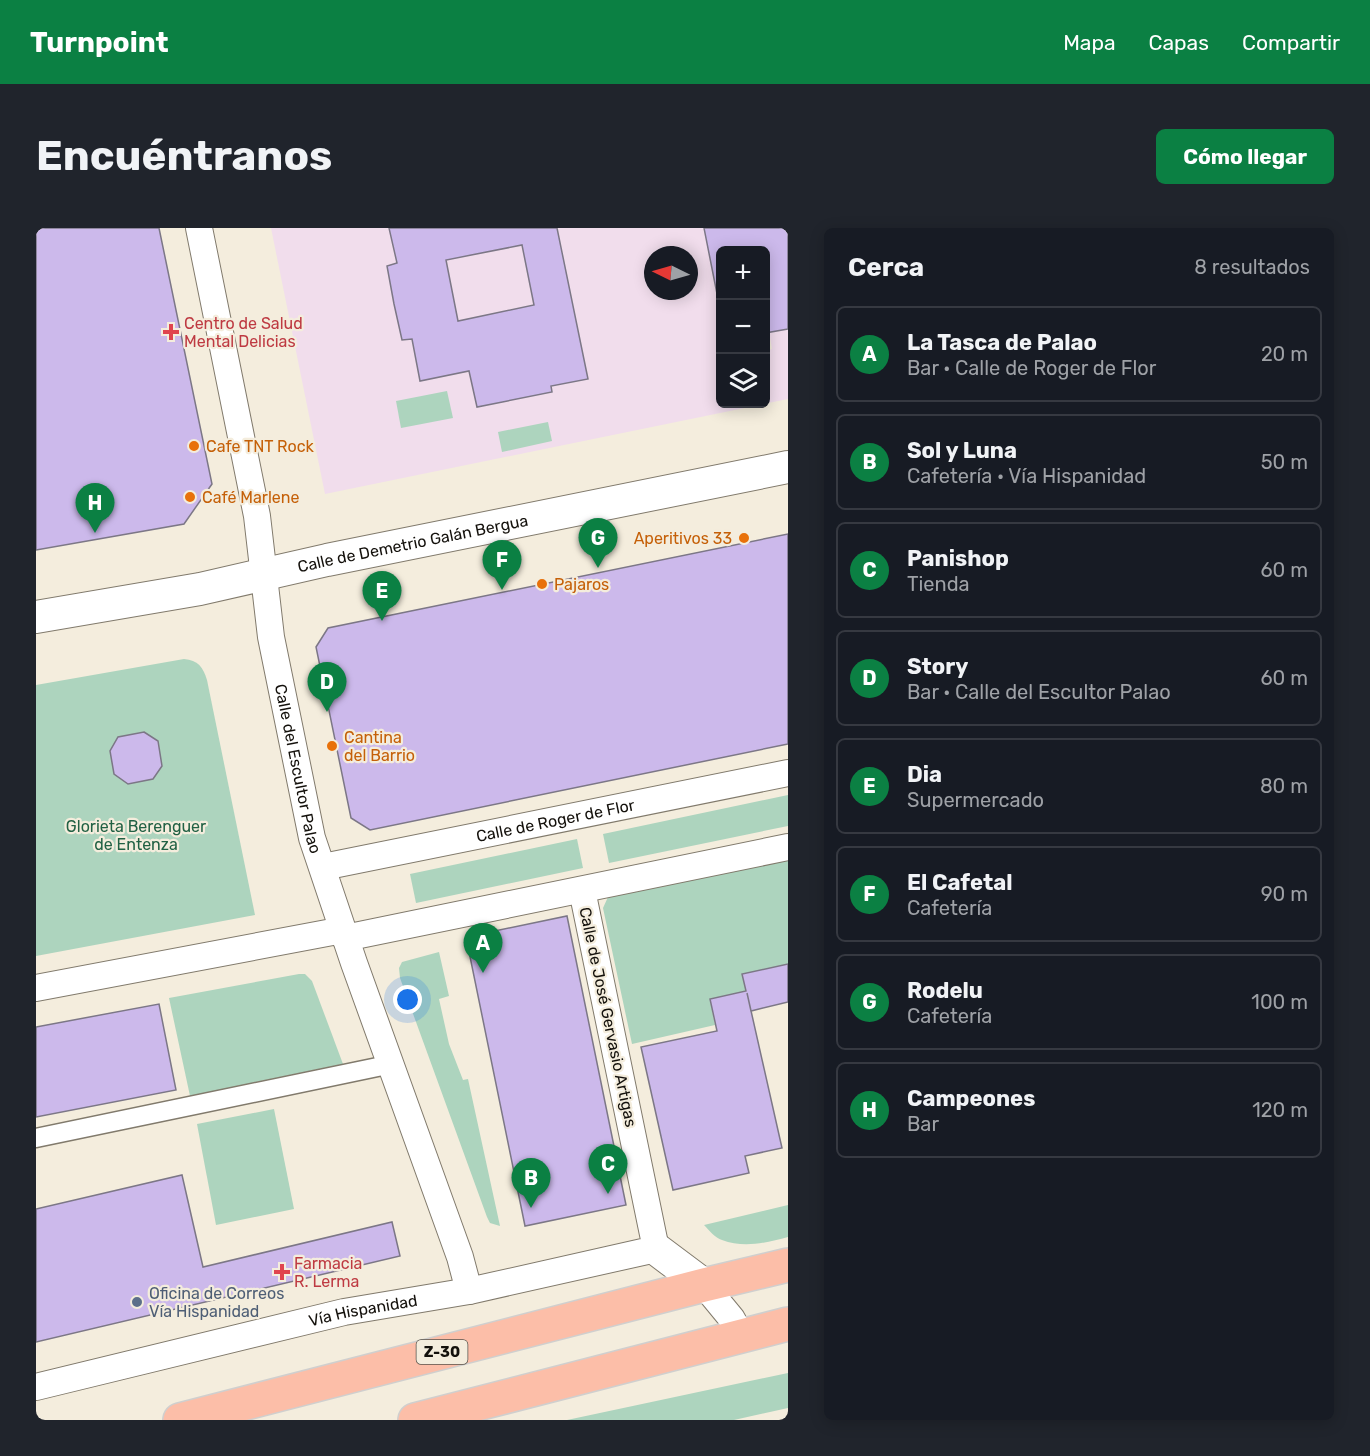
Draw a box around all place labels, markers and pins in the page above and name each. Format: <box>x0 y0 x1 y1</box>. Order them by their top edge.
place label: Centro de Salud Mental Delicias <box>184 314 303 351</box>
marker: Centro de Salud Mental Delicias <box>162 323 180 341</box>
place label: Cafe TNT Rock <box>206 437 314 456</box>
marker: Cafe TNT Rock <box>187 439 201 453</box>
pin: H <box>76 484 114 533</box>
place label: Café Marlene <box>202 488 299 507</box>
marker: Café Marlene <box>183 490 197 504</box>
pin: G <box>578 518 618 568</box>
place label: Aperitivos 33 <box>634 529 732 548</box>
marker: Aperitivos 33 <box>737 531 751 545</box>
pin: F <box>482 540 522 590</box>
pin: E <box>362 572 402 621</box>
place label: Pajaros <box>554 575 609 594</box>
marker: Pajaros <box>535 577 549 591</box>
pin: D <box>308 662 346 712</box>
place label: Cantina del Barrio <box>344 728 415 765</box>
marker: Cantina del Barrio <box>325 739 339 753</box>
pin: A <box>464 924 502 973</box>
pin: C <box>588 1144 628 1194</box>
pin: B <box>512 1158 550 1208</box>
place label: Farmacia R. Lerma <box>294 1254 362 1291</box>
marker: Farmacia R. Lerma <box>275 1265 289 1279</box>
place label: Oficina de Correos Vía Hispanidad <box>149 1284 284 1321</box>
marker: Oficina de Correos Vía Hispanidad <box>130 1295 144 1309</box>

